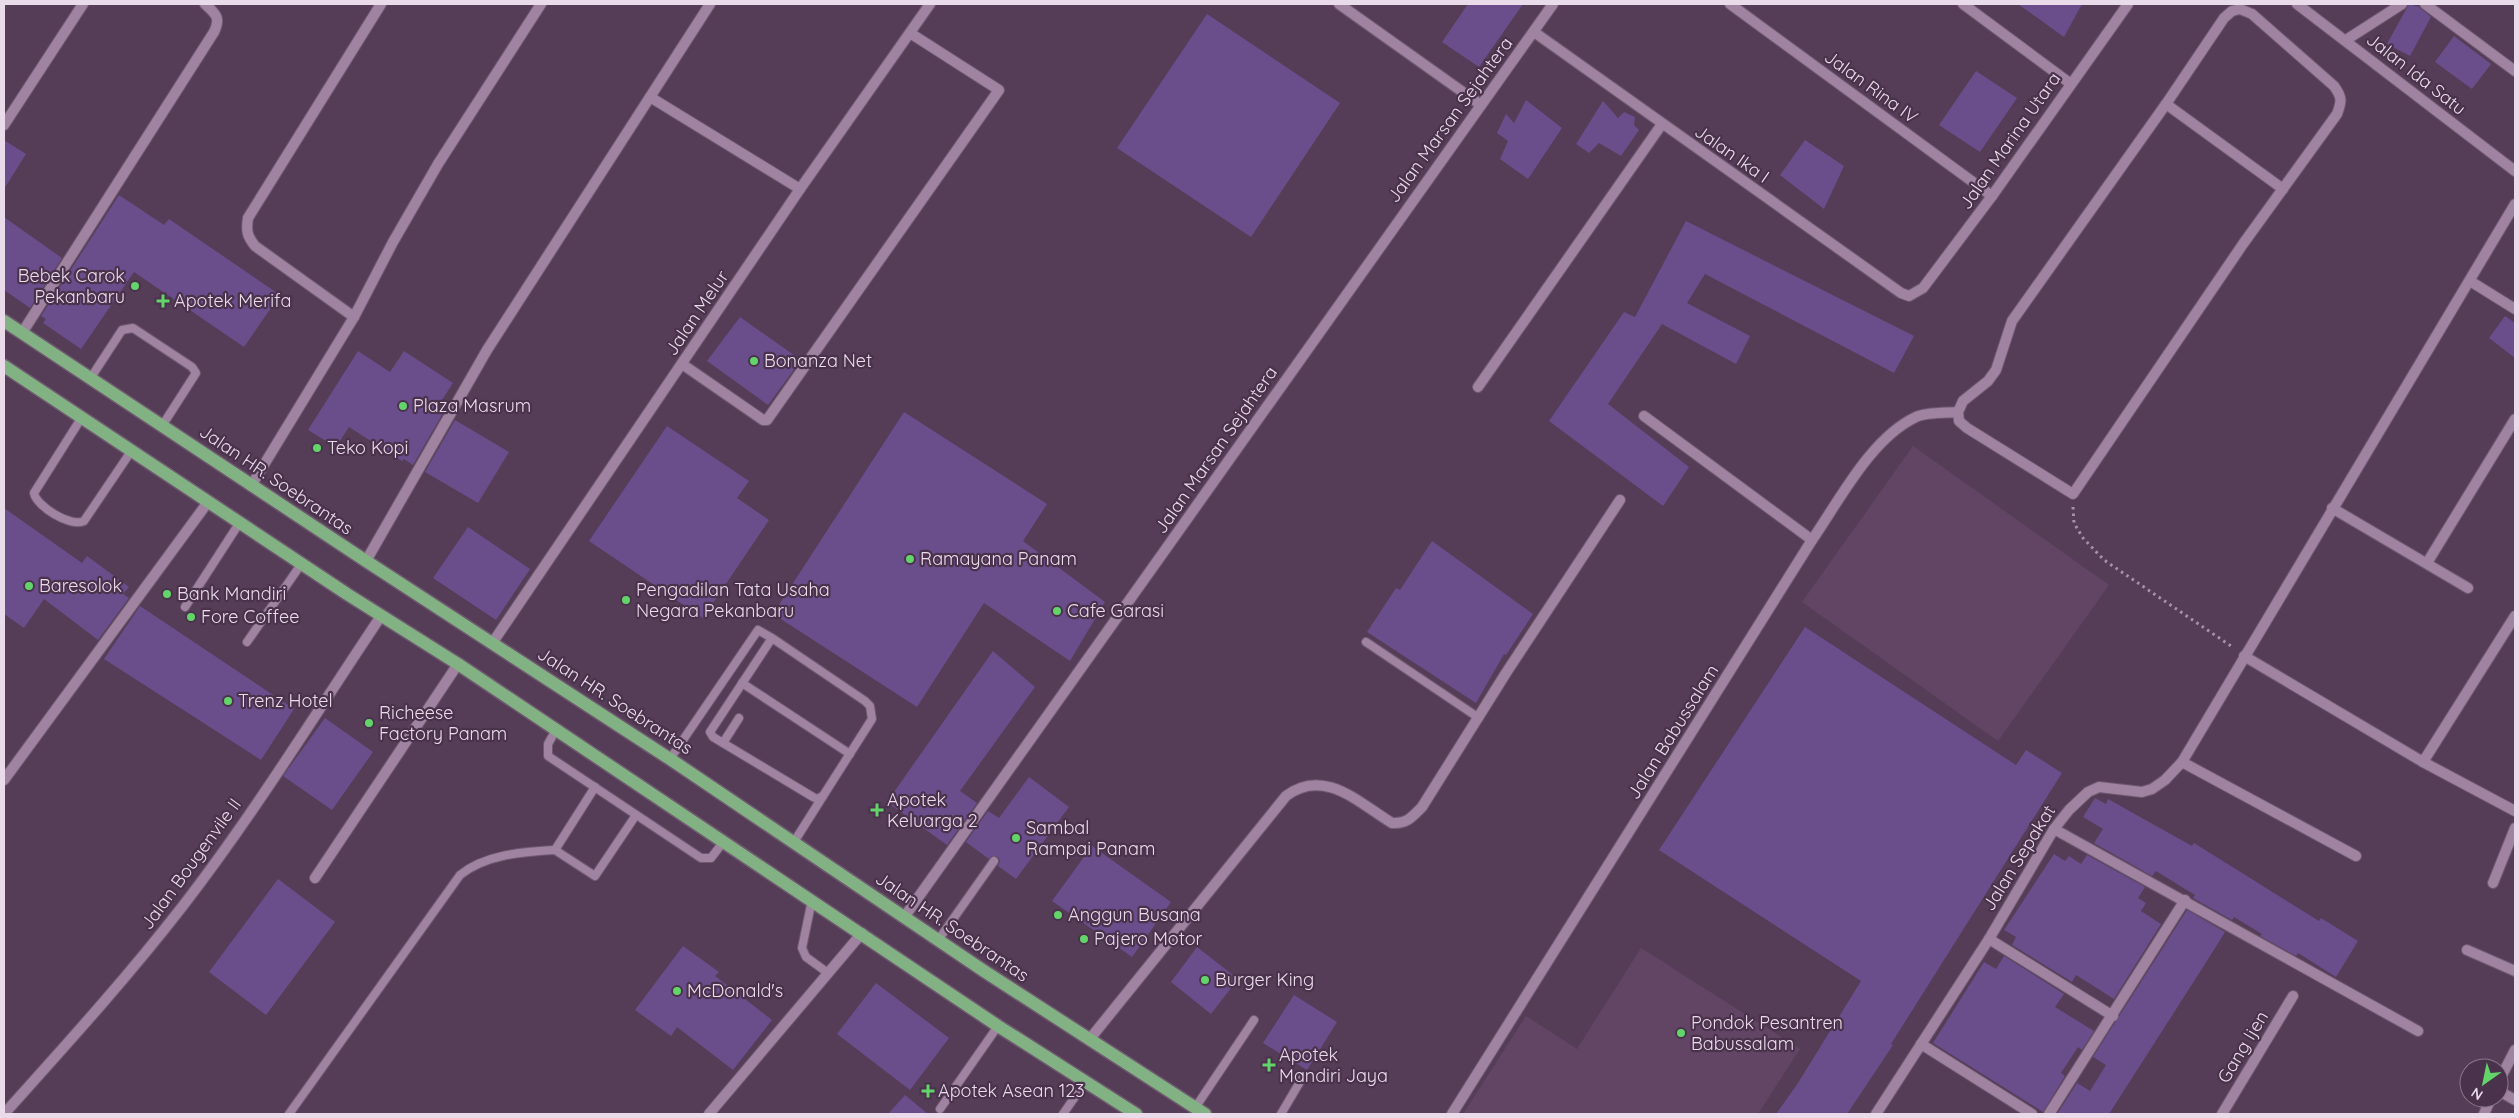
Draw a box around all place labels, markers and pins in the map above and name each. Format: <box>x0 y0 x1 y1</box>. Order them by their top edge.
place label: Bebek Carok Pekanbaru <box>18 264 125 308</box>
marker: Bebek Carok Pekanbaru <box>129 280 141 292</box>
place label: Apotek Merifa <box>174 289 291 312</box>
marker: Apotek Merifa <box>156 294 170 308</box>
place label: Bonanza Net <box>764 349 872 372</box>
marker: Bonanza Net <box>748 355 760 367</box>
place label: Plaza Masrum <box>413 394 531 417</box>
marker: Plaza Masrum <box>397 400 409 412</box>
place label: Teko Kopi <box>327 436 408 459</box>
marker: Teko Kopi <box>311 442 323 454</box>
place label: Ramayana Panam <box>920 547 1077 570</box>
marker: Ramayana Panam <box>904 553 916 565</box>
place label: Baresolok <box>39 574 122 597</box>
place label: Pengadilan Tata Usaha Negara Pekanbaru <box>636 578 830 622</box>
marker: Baresolok <box>23 580 35 592</box>
place label: Bank Mandiri <box>177 582 286 605</box>
marker: Bank Mandiri <box>161 588 173 600</box>
marker: Pengadilan Tata Usaha Negara Pekanbaru <box>620 594 632 606</box>
place label: Cafe Garasi <box>1067 599 1164 622</box>
place label: Fore Coffee <box>201 605 299 628</box>
marker: Cafe Garasi <box>1051 605 1063 617</box>
marker: Fore Coffee <box>185 611 197 623</box>
place label: Trenz Hotel <box>238 689 333 712</box>
marker: Trenz Hotel <box>222 695 234 707</box>
place label: Richeese Factory Panam <box>379 701 507 745</box>
marker: Richeese Factory Panam <box>363 717 375 729</box>
place label: Apotek Keluarga 2 <box>887 788 978 832</box>
marker: Apotek Keluarga 2 <box>871 804 883 816</box>
place label: Sambal Rampai Panam <box>1026 816 1155 860</box>
marker: Sambal Rampai Panam <box>1010 832 1022 844</box>
place label: Anggun Busana <box>1068 903 1201 926</box>
marker: Anggun Busana <box>1052 909 1064 921</box>
place label: Pajero Motor <box>1094 927 1203 950</box>
marker: Pajero Motor <box>1078 933 1090 945</box>
place label: Burger King <box>1215 968 1314 991</box>
marker: Burger King <box>1199 974 1211 986</box>
place label: McDonald's <box>687 979 783 1002</box>
marker: McDonald's <box>671 985 683 997</box>
place label: Pondok Pesantren Babussalam <box>1691 1011 1843 1055</box>
marker: Pondok Pesantren Babussalam <box>1675 1027 1687 1039</box>
place label: Apotek Mandiri Jaya <box>1279 1043 1388 1087</box>
marker: Apotek Mandiri Jaya <box>1263 1059 1275 1071</box>
place label: Apotek Asean 123 <box>938 1079 1085 1102</box>
marker: Apotek Asean 123 <box>922 1085 934 1097</box>

